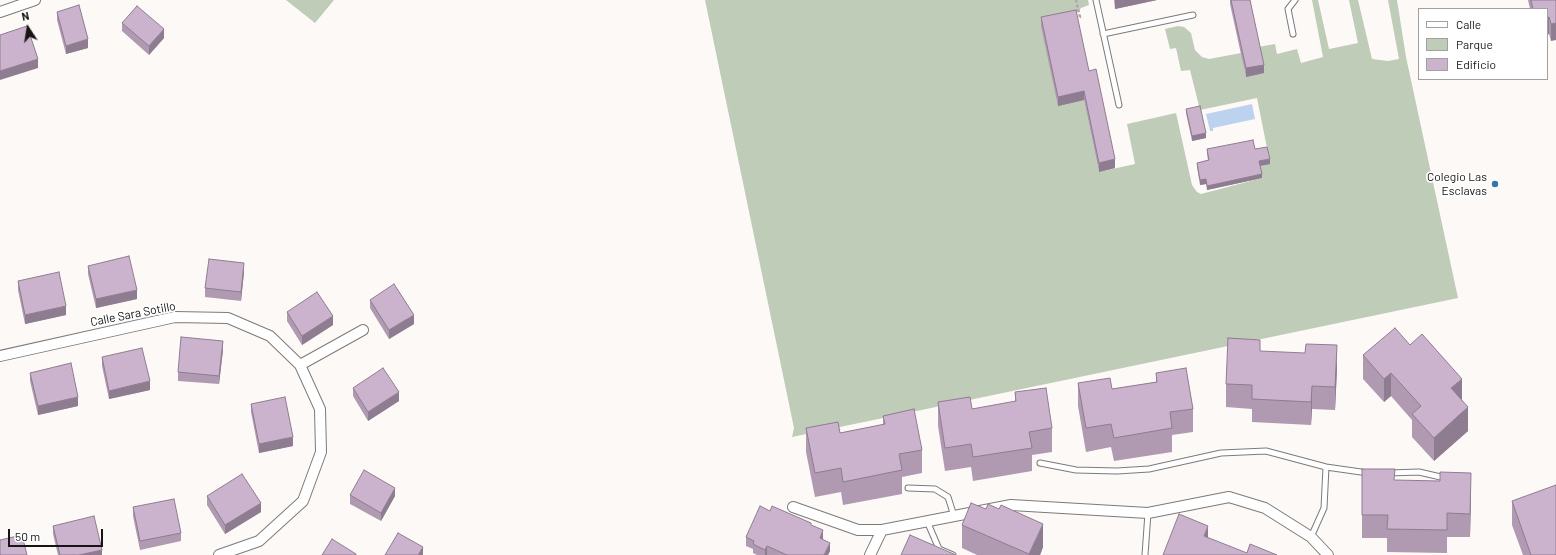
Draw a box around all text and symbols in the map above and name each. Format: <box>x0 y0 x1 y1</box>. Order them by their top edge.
north arrow <box>8 8 48 48</box>
legend <box>1418 8 1548 80</box>
text: N <box>20 9 30 23</box>
text: Calle <box>1456 17 1481 31</box>
text: Parque <box>1456 37 1493 51</box>
text: Edificio <box>1456 57 1496 71</box>
place label: Colegio Las Esclavas <box>1427 170 1487 198</box>
marker: Colegio Las Esclavas <box>1490 179 1500 189</box>
street label: Calle Sara Sotillo <box>89 299 177 329</box>
scale bar <box>10 521 105 547</box>
text: 50 m <box>15 529 40 543</box>

